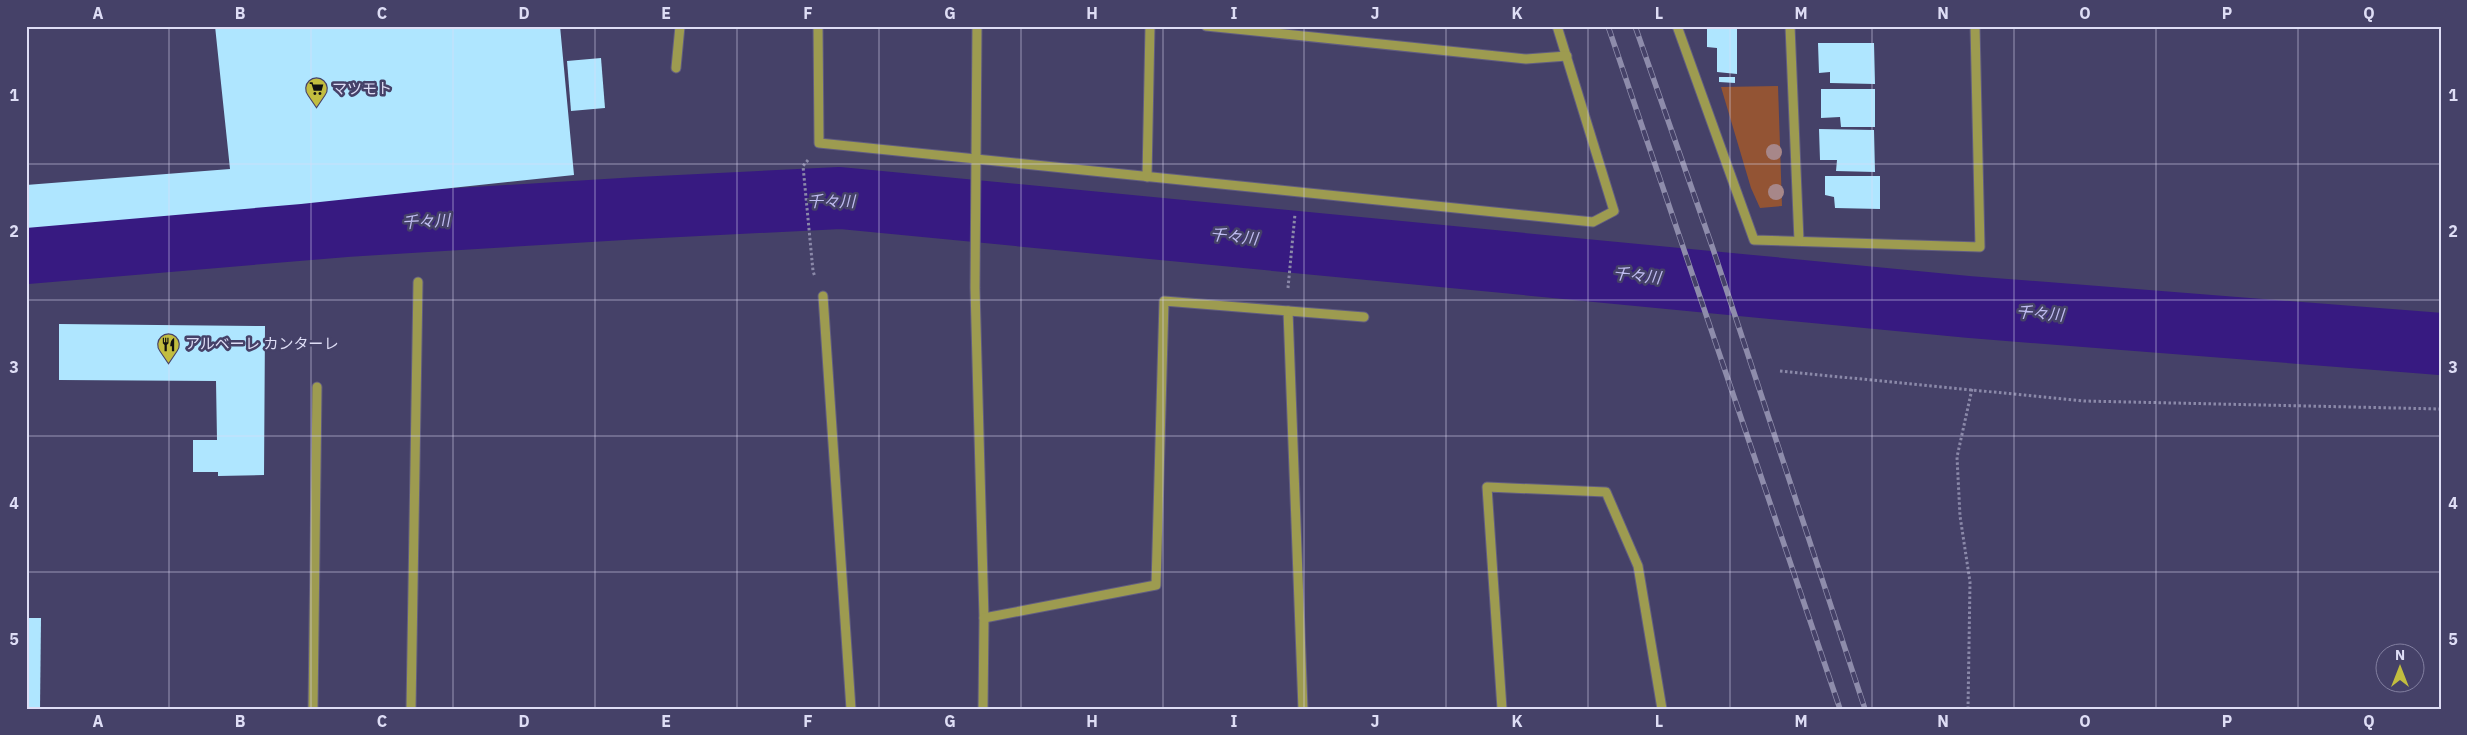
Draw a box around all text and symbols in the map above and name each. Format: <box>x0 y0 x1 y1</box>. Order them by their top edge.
text: A <box>93 3 104 23</box>
text: B <box>235 3 246 23</box>
text: C <box>377 3 387 23</box>
text: D <box>518 3 530 23</box>
text: E <box>661 3 671 23</box>
text: F <box>803 3 813 23</box>
text: G <box>944 3 956 23</box>
text: H <box>1086 3 1098 23</box>
text: I <box>1231 3 1238 23</box>
text: J <box>1371 3 1379 23</box>
text: K <box>1511 3 1523 23</box>
text: L <box>1655 3 1663 23</box>
text: M <box>1794 3 1808 23</box>
text: N <box>1937 3 1949 23</box>
text: O <box>2079 3 2091 23</box>
text: P <box>2222 3 2232 23</box>
text: Q <box>2363 3 2375 23</box>
supermarket icon: マツモト <box>304 77 328 108</box>
place label: マツモト <box>332 79 392 98</box>
text: 1 <box>9 85 19 105</box>
text: 1 <box>2448 85 2458 105</box>
water label: 千々川 <box>807 191 857 211</box>
water label: 千々川 <box>402 210 452 232</box>
text: 2 <box>9 221 19 241</box>
text: 2 <box>2448 221 2458 241</box>
water label: 千々川 <box>1209 224 1261 249</box>
water label: 千々川 <box>1612 263 1664 288</box>
water label: 千々川 <box>2015 301 2067 325</box>
restaurant icon: アルベーレ カンターレ <box>157 332 181 363</box>
place label: アルベーレ カンターレ <box>185 334 338 353</box>
text: 3 <box>9 357 19 377</box>
text: 3 <box>2448 357 2458 377</box>
text: 4 <box>9 493 19 513</box>
text: 4 <box>2448 493 2458 513</box>
text: 5 <box>9 629 19 649</box>
text: 5 <box>2448 629 2458 649</box>
north arrow <box>2374 642 2424 692</box>
text: N <box>2395 646 2405 664</box>
text: A <box>93 711 104 731</box>
text: B <box>235 711 246 731</box>
text: C <box>377 711 387 731</box>
text: D <box>518 711 530 731</box>
text: E <box>661 711 671 731</box>
text: F <box>803 711 813 731</box>
text: G <box>944 711 956 731</box>
text: H <box>1086 711 1098 731</box>
text: I <box>1231 711 1238 731</box>
text: J <box>1371 711 1379 731</box>
text: K <box>1511 711 1523 731</box>
text: L <box>1655 711 1663 731</box>
text: M <box>1794 711 1808 731</box>
text: N <box>1937 711 1949 731</box>
text: O <box>2079 711 2091 731</box>
text: P <box>2222 711 2232 731</box>
text: Q <box>2363 711 2375 731</box>

